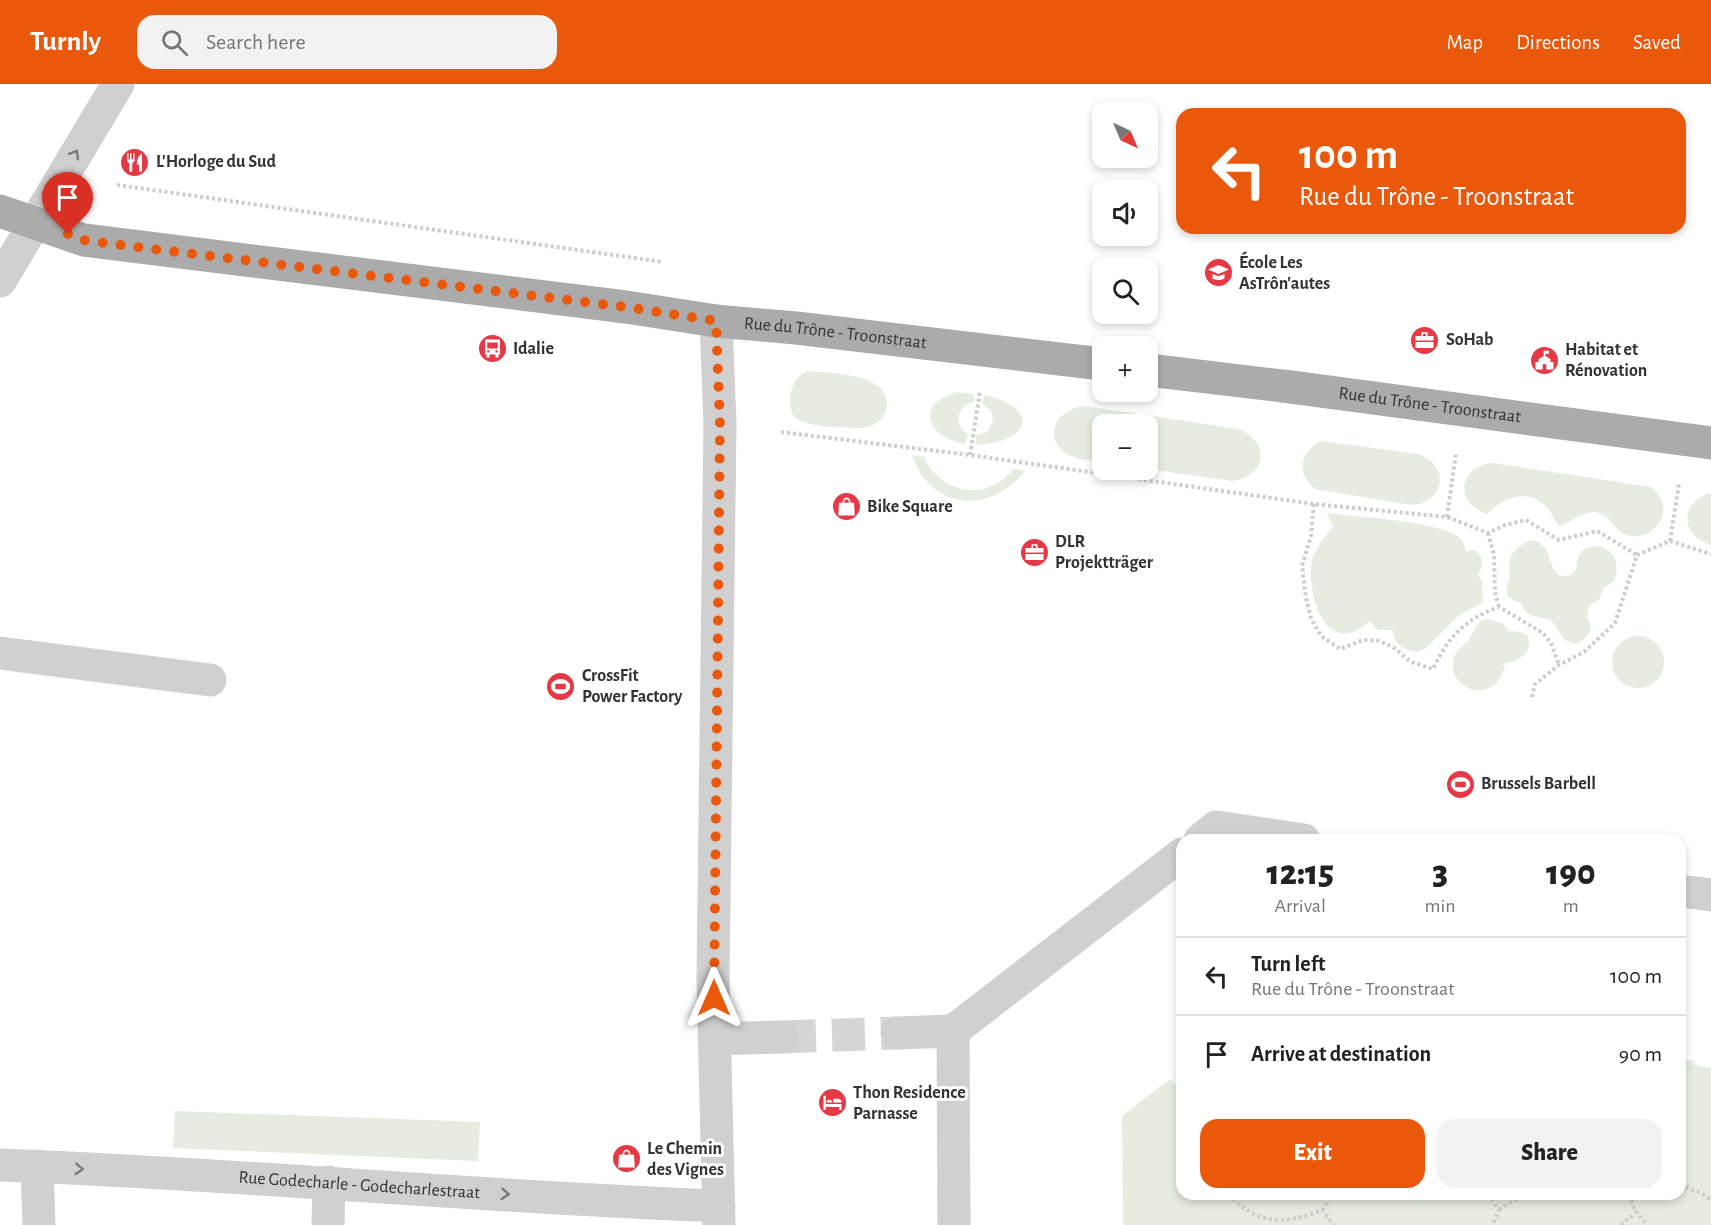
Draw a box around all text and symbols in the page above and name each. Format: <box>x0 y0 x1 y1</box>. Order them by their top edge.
search box <box>137 15 557 69</box>
icon: search <box>158 26 191 59</box>
text: Turnly <box>30 28 101 56</box>
text: Search here <box>206 31 306 53</box>
text: Map <box>1447 32 1483 53</box>
text: Directions <box>1516 32 1600 53</box>
text: Saved <box>1633 32 1681 53</box>
north arrow <box>1092 102 1158 168</box>
map controls <box>1092 102 1158 480</box>
icon: left <box>1200 132 1278 210</box>
text: 100 m <box>1299 134 1398 176</box>
restaurant icon: L'Horloge du Sud <box>119 146 151 178</box>
one-way arrow <box>68 150 80 160</box>
place label: L'Horloge du Sud <box>156 153 277 171</box>
pin <box>42 172 93 234</box>
button: sound <box>1092 180 1158 246</box>
icon: arrive <box>51 181 84 214</box>
text: Rue du Trône - Troonstraat <box>1299 183 1574 210</box>
place label: École Les AsTrôn'autes <box>1239 251 1330 293</box>
school or university icon: École Les AsTrôn'autes <box>1202 257 1234 289</box>
button: search <box>1092 258 1158 324</box>
street label: Rue du Trône - Troonstraat <box>743 314 928 352</box>
office icon: SoHab <box>1409 324 1441 356</box>
place label: SoHab <box>1446 331 1494 349</box>
bus stop icon: Idalie <box>476 333 508 365</box>
button: + <box>1092 336 1158 402</box>
place label: Idalie <box>513 340 554 358</box>
place label: Habitat et Rénovation <box>1565 341 1647 380</box>
public building icon: Habitat et Rénovation <box>1528 344 1560 376</box>
street label: Rue du Trône - Troonstraat <box>1338 384 1522 427</box>
button: − <box>1092 414 1158 480</box>
shop icon: Bike Square <box>830 491 862 523</box>
place label: Bike Square <box>867 498 953 516</box>
place label: DLR Projektträger <box>1055 533 1154 572</box>
office icon: DLR Projektträger <box>1018 536 1050 568</box>
place label: CrossFit Power Factory <box>582 667 683 706</box>
sports icon: CrossFit Power Factory <box>545 670 577 702</box>
sports icon: Brussels Barbell <box>1444 768 1476 800</box>
place label: Brussels Barbell <box>1481 775 1596 793</box>
text: 12:15 <box>1266 855 1334 891</box>
text: 3 <box>1432 855 1448 891</box>
text: 190 <box>1546 855 1596 891</box>
text: Arrival <box>1275 896 1326 916</box>
text: min <box>1425 896 1456 916</box>
text: m <box>1563 896 1579 916</box>
text: Turn left <box>1251 953 1325 975</box>
icon: left <box>1200 960 1233 993</box>
text: 100 m <box>1610 965 1662 987</box>
position arrow <box>682 966 746 1030</box>
text: Rue du Trône - Troonstraat <box>1251 979 1455 999</box>
icon: arrive <box>1200 1038 1233 1071</box>
text: Arrive at destination <box>1251 1043 1431 1065</box>
text: 90 m <box>1619 1043 1662 1065</box>
place label: Thon Residence Parnasse <box>853 1084 966 1123</box>
hotel icon: Thon Residence Parnasse <box>816 1087 848 1119</box>
button: Exit <box>1200 1119 1425 1188</box>
button: Share <box>1437 1119 1662 1188</box>
place label: Le Chemin des Vignes <box>647 1140 724 1179</box>
shop icon: Le Chemin des Vignes <box>610 1143 642 1175</box>
one-way arrow <box>75 1162 84 1175</box>
street label: Rue Godecharle - Godecharlestraat <box>238 1169 481 1202</box>
one-way arrow <box>500 1188 509 1201</box>

